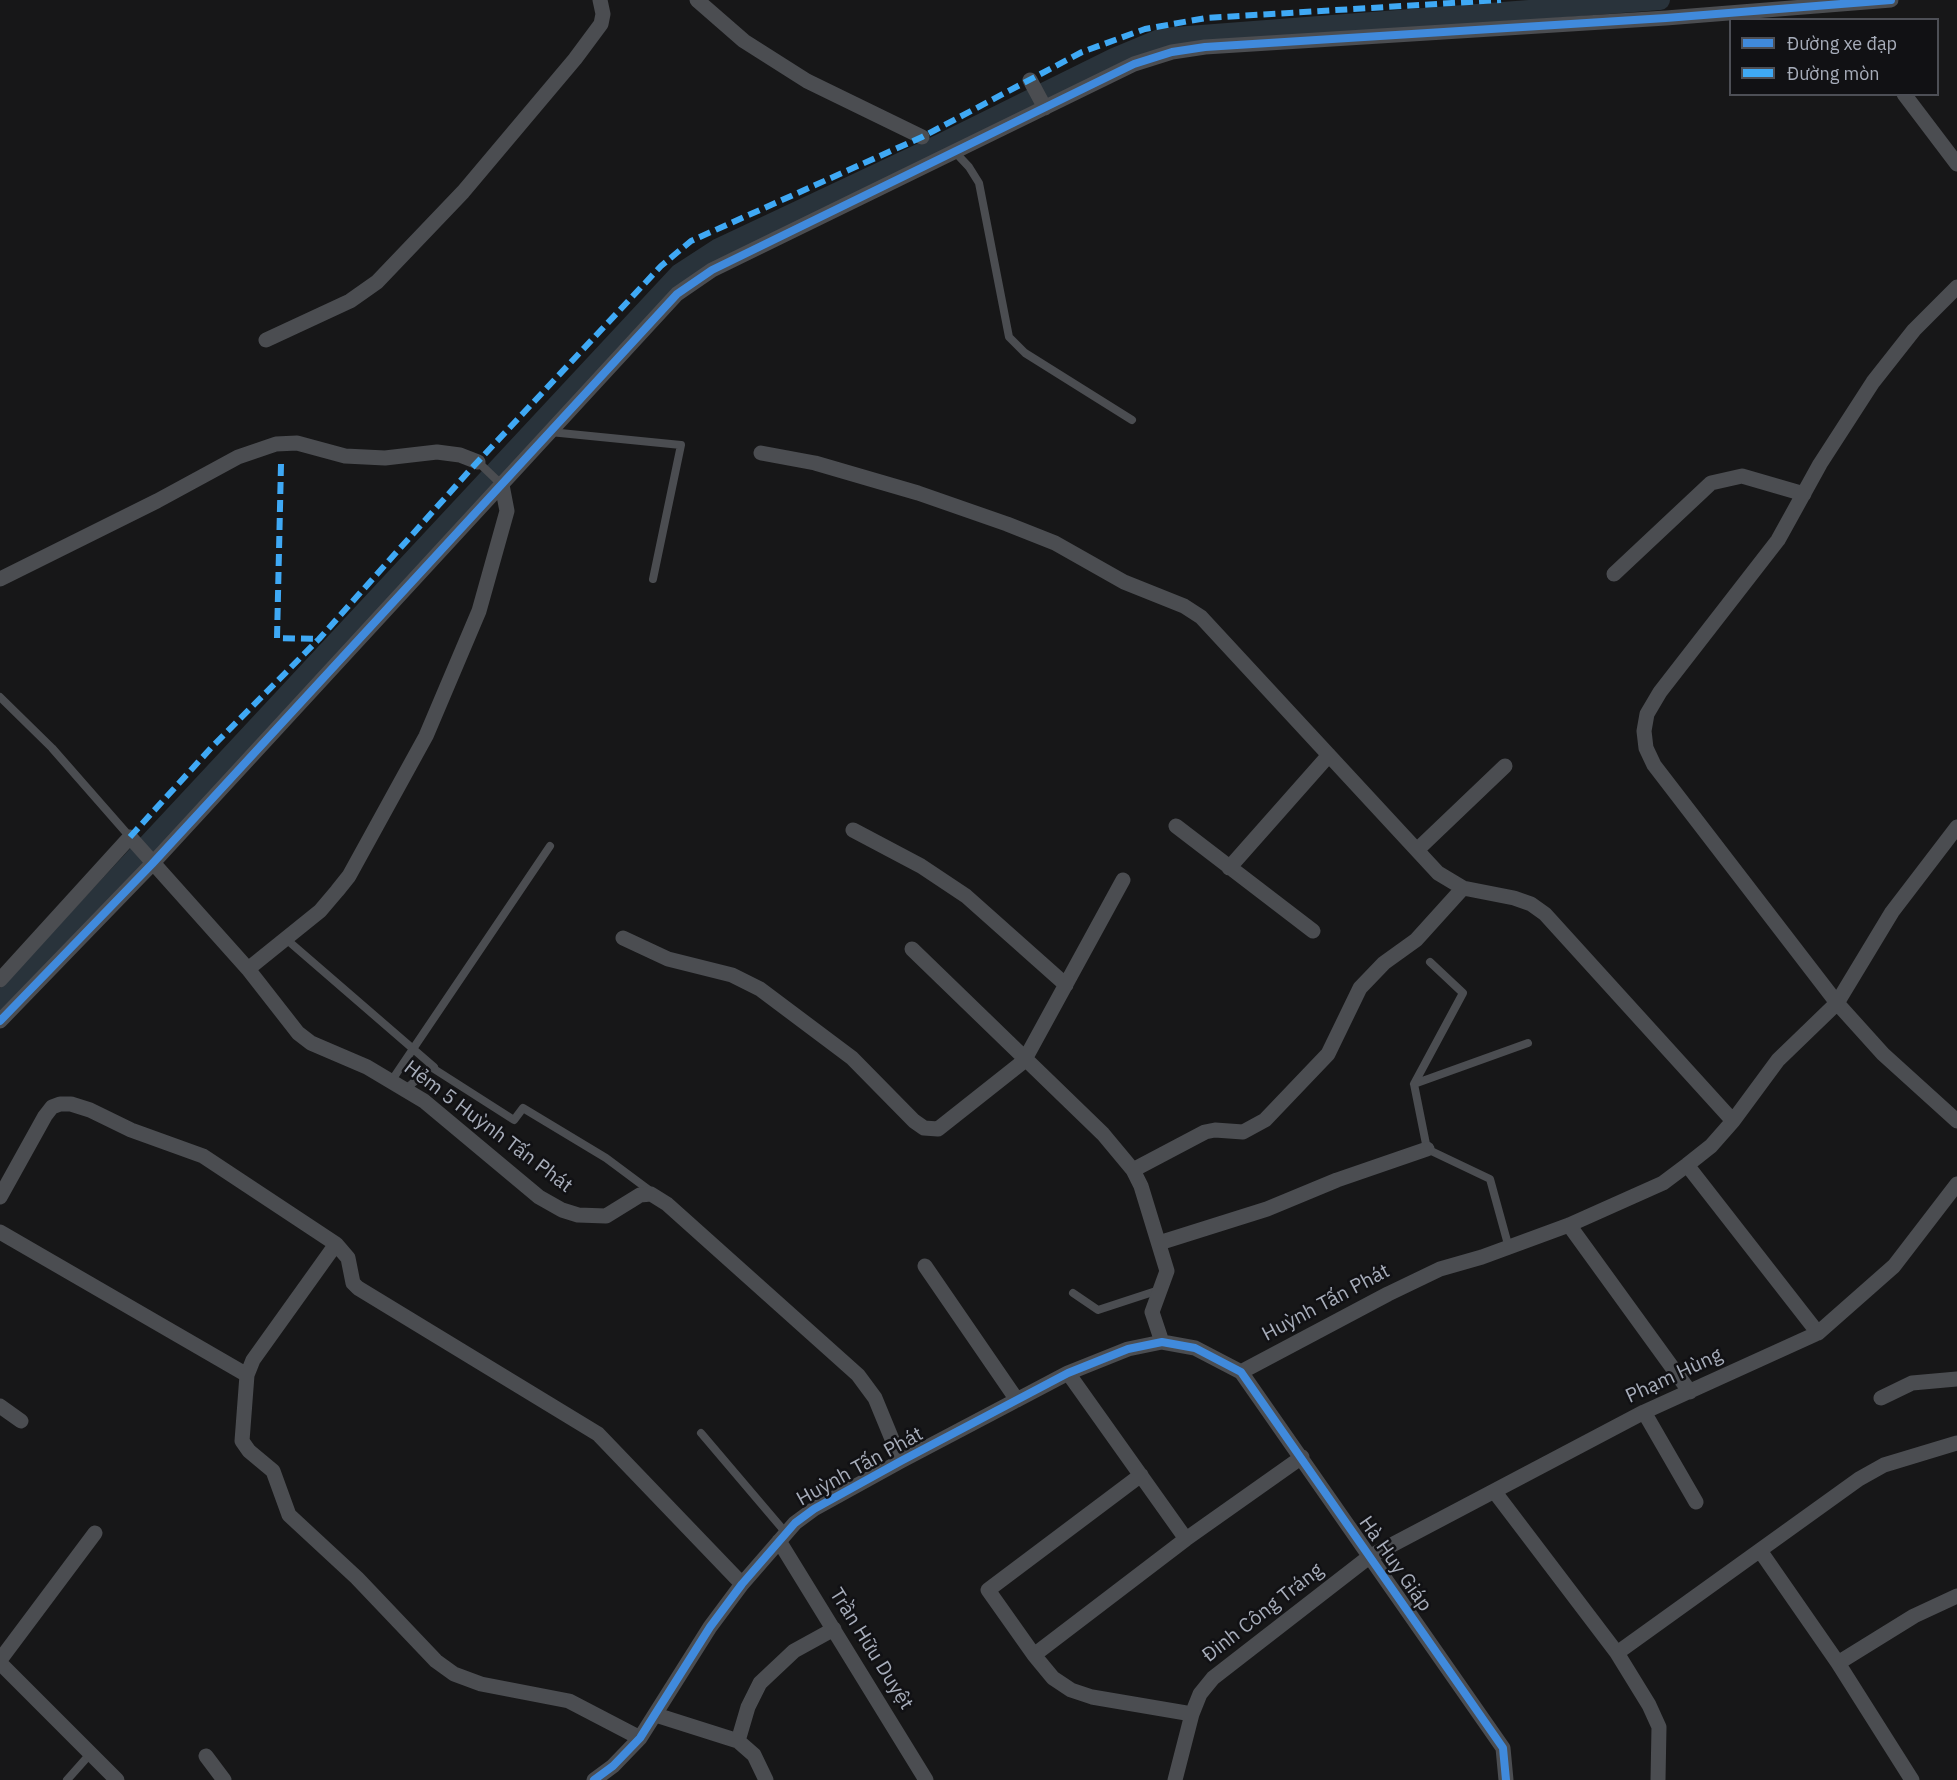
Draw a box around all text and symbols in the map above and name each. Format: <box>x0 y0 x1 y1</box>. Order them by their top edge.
legend <box>1729 18 1939 96</box>
text: Đường xe đạp <box>1787 32 1897 55</box>
text: Đường mòn <box>1787 62 1879 85</box>
street label: Hẻm 5 Huỳnh Tấn Phát <box>399 1056 577 1198</box>
street label: Huỳnh Tấn Phát <box>1258 1259 1394 1347</box>
street label: Phạm Hùng <box>1622 1343 1726 1409</box>
street label: Huỳnh Tấn Phát <box>793 1422 927 1512</box>
street label: Hà Huy Giáp <box>1353 1512 1437 1616</box>
street label: Đinh Công Tráng <box>1198 1558 1328 1668</box>
street label: Trần Hữu Duyệt <box>824 1584 918 1714</box>

